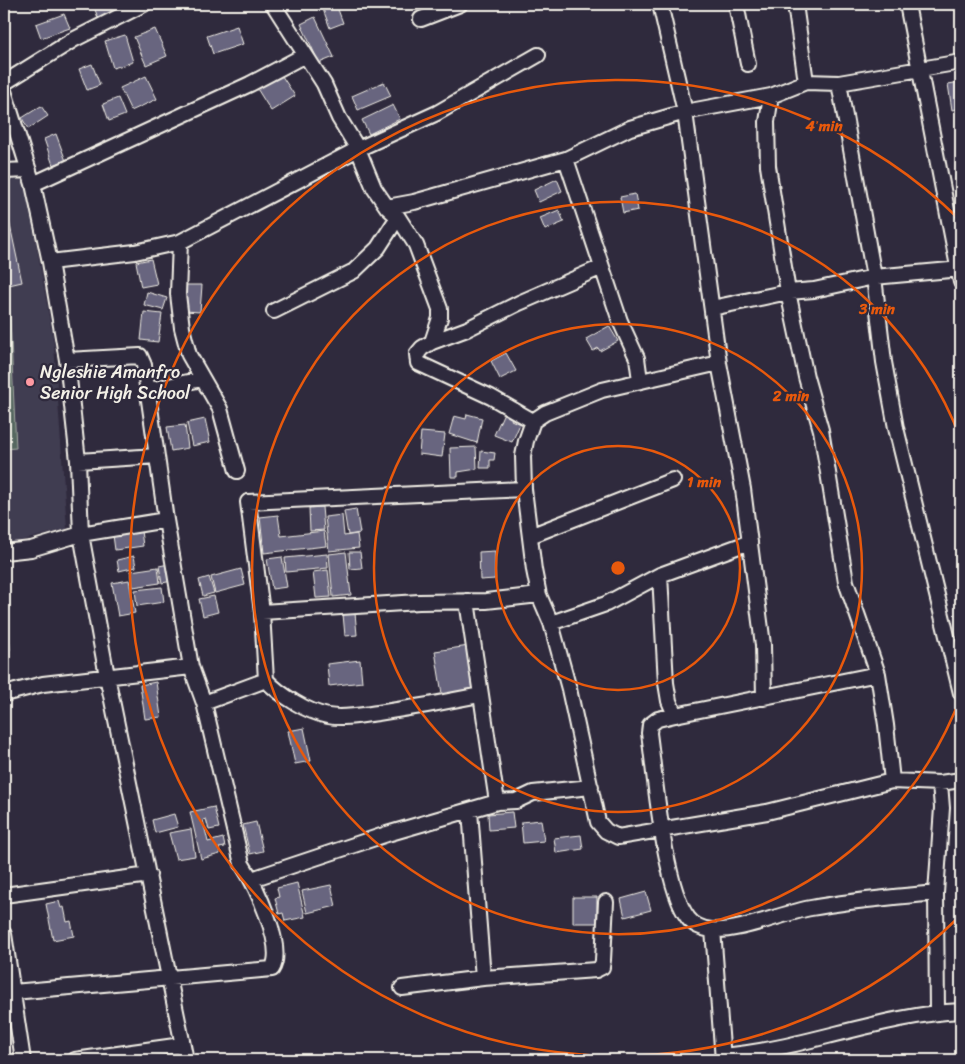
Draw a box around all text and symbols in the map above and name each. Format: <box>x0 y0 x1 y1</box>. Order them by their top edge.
text: 4 min <box>804 113 843 139</box>
text: 3 min <box>858 296 896 322</box>
place label: Ngleshie Amanfro Senior High School <box>40 356 191 409</box>
marker: Ngleshie Amanfro Senior High School <box>24 376 36 388</box>
text: 2 min <box>772 383 810 409</box>
text: 1 min <box>687 469 722 495</box>
centre of rings <box>609 559 627 577</box>

